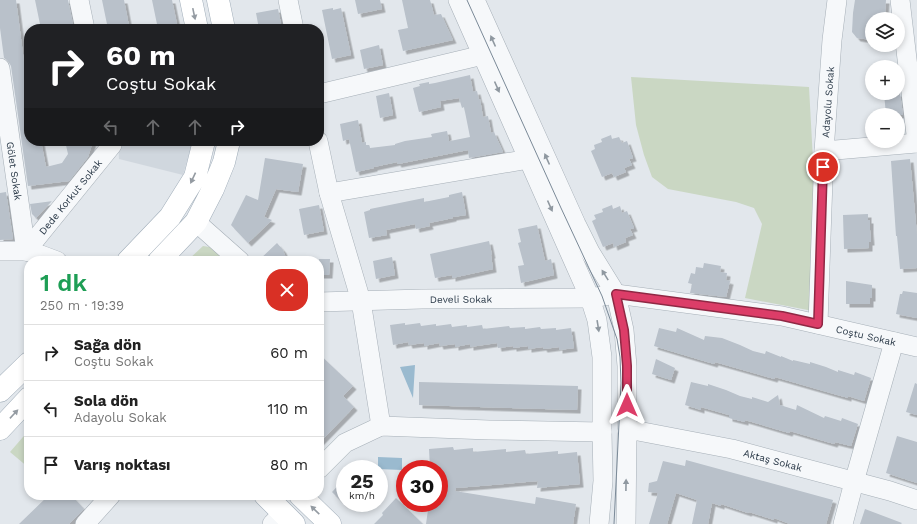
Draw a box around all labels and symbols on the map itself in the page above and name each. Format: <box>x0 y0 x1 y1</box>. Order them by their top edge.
one-way arrow <box>191 8 197 21</box>
one-way arrow <box>490 35 496 46</box>
street label: Adayolu Sokak <box>819 66 836 138</box>
one-way arrow <box>494 81 500 92</box>
street label: Gölet Sokak <box>5 141 24 201</box>
pin <box>806 150 840 184</box>
one-way arrow <box>544 154 550 165</box>
street label: Dede Korkut Sokak <box>36 157 104 236</box>
one-way arrow <box>190 173 196 184</box>
one-way arrow <box>547 200 553 212</box>
one-way arrow <box>601 269 608 281</box>
street label: Develi Sokak <box>430 293 492 304</box>
one-way arrow <box>595 320 601 332</box>
street label: Coştu Sokak <box>835 323 897 348</box>
position arrow <box>606 384 648 426</box>
one-way arrow <box>10 409 19 419</box>
street label: Aktaş Sokak <box>742 447 804 473</box>
speed limit sign: 30 <box>396 460 448 512</box>
one-way arrow <box>623 478 629 491</box>
one-way arrow <box>310 505 320 514</box>

